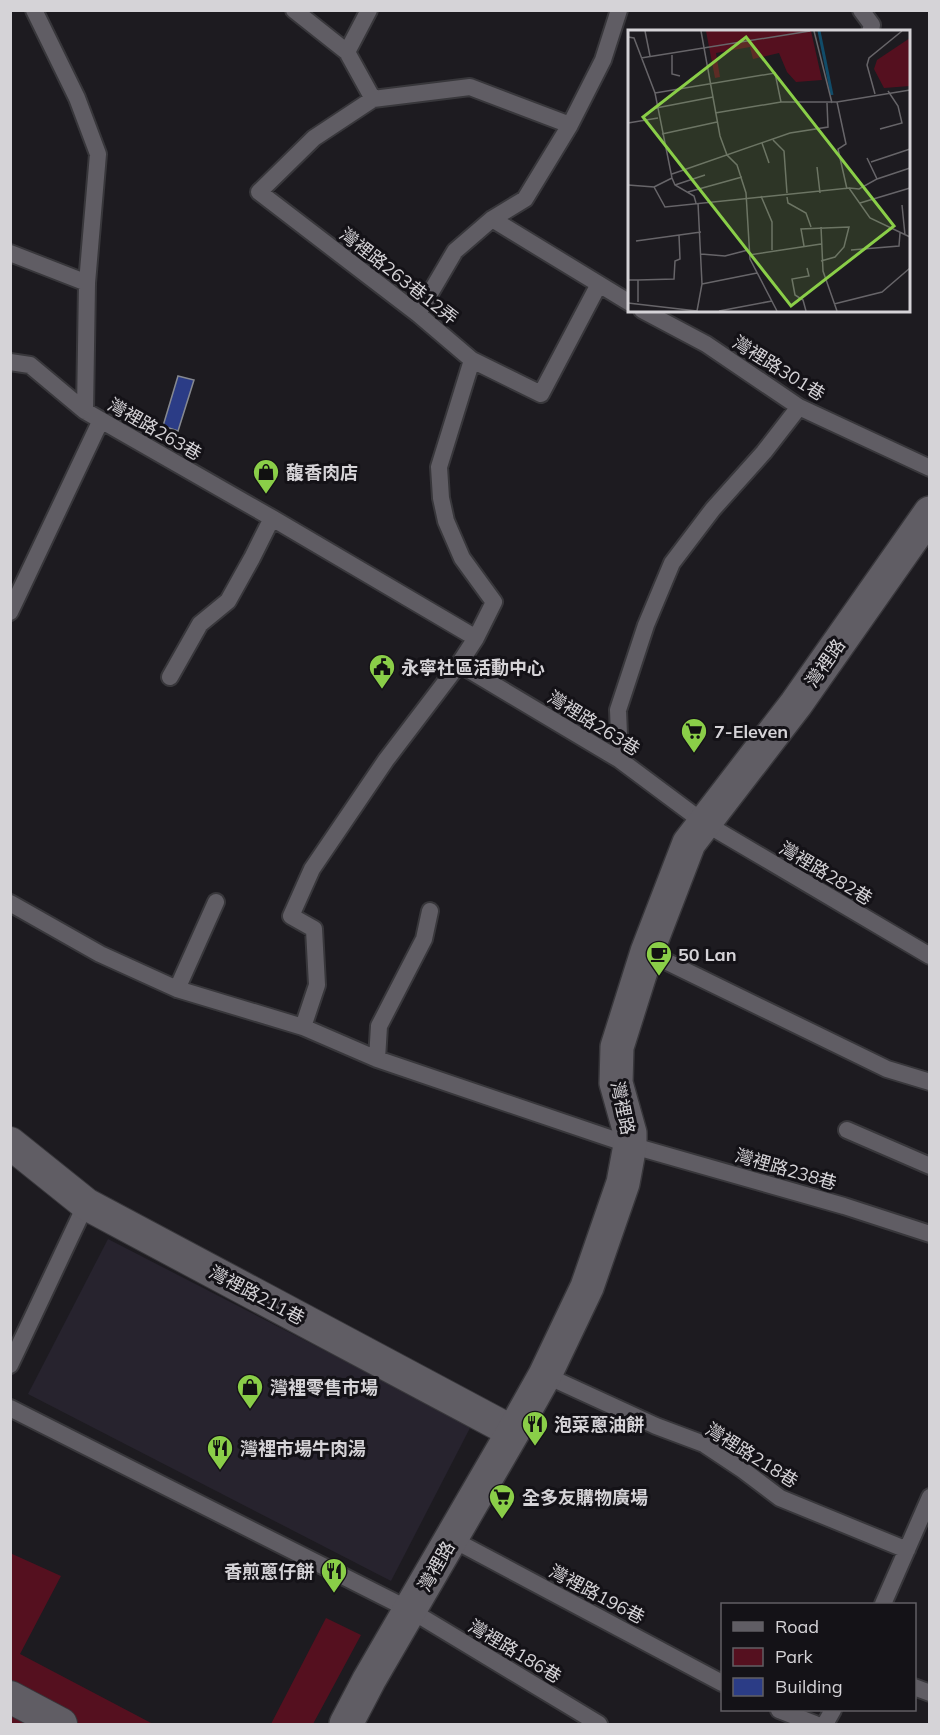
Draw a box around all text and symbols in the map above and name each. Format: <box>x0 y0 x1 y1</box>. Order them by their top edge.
inset map <box>628 30 910 312</box>
street label: 灣裡路263巷12弄 <box>335 223 463 329</box>
street label: 灣裡路301巷 <box>729 331 829 405</box>
street label: 灣裡路263巷 <box>104 393 206 465</box>
shop icon: 馥香肉店 <box>251 457 281 495</box>
place label: 馥香肉店 <box>286 461 358 484</box>
street label: 灣裡路 <box>800 634 850 692</box>
public building icon: 永寧社區活動中心 <box>367 652 397 690</box>
place label: 永寧社區活動中心 <box>401 656 545 679</box>
street label: 灣裡路263巷 <box>544 686 644 760</box>
supermarket icon: 7-Eleven <box>679 716 709 754</box>
place label: 7-Eleven <box>714 720 788 743</box>
street label: 灣裡路282巷 <box>775 836 877 910</box>
cafe icon: 50 Lan <box>644 939 674 977</box>
place label: 50 Lan <box>678 943 737 966</box>
street label: 灣裡路 <box>606 1079 640 1137</box>
street label: 灣裡路238巷 <box>733 1144 839 1194</box>
street label: 灣裡路211巷 <box>206 1260 308 1330</box>
shop icon: 灣裡零售市場 <box>235 1372 265 1410</box>
place label: 灣裡零售市場 <box>270 1376 378 1399</box>
restaurant icon: 泡菜蔥油餅 <box>520 1409 550 1447</box>
place label: 泡菜蔥油餅 <box>554 1413 644 1436</box>
street label: 灣裡路218巷 <box>702 1418 802 1492</box>
restaurant icon: 灣裡市場牛肉湯 <box>205 1433 235 1471</box>
place label: 灣裡市場牛肉湯 <box>240 1437 366 1460</box>
supermarket icon: 全多友購物廣場 <box>487 1482 517 1520</box>
place label: 全多友購物廣場 <box>522 1486 648 1509</box>
street label: 灣裡路 <box>413 1537 459 1595</box>
restaurant icon: 香煎蔥仔餅 <box>319 1556 349 1594</box>
street label: 灣裡路196巷 <box>546 1559 648 1629</box>
place label: 香煎蔥仔餅 <box>224 1560 314 1583</box>
legend <box>721 1603 916 1711</box>
street label: 灣裡路186巷 <box>464 1614 566 1688</box>
text: Road <box>775 1615 819 1638</box>
text: Park <box>775 1645 814 1668</box>
text: Building <box>775 1675 843 1698</box>

